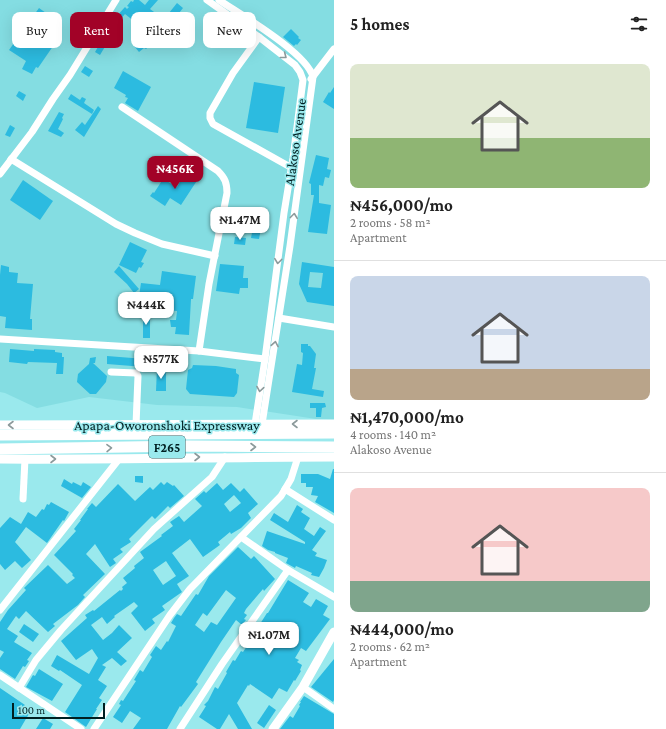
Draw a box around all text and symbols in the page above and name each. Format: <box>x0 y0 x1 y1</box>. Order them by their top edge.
chip: Buy <box>12 12 62 48</box>
chip: Rent <box>70 12 123 48</box>
chip: Filters <box>131 12 195 48</box>
chip: New <box>203 12 256 48</box>
icon: filters <box>628 13 650 35</box>
text: 5 homes <box>350 15 409 34</box>
one-way arrow <box>279 51 287 58</box>
icon: home <box>464 90 536 162</box>
street label: Alakoso Avenue <box>281 97 309 187</box>
pin: ₦456K <box>147 156 203 190</box>
text: ₦456K <box>156 161 194 176</box>
text: ₦456,000/mo <box>350 196 453 215</box>
pin: ₦1.47M <box>207 207 273 241</box>
text: ₦1.47M <box>219 212 261 227</box>
one-way arrow <box>289 213 298 219</box>
text: 2 rooms · 58 m² <box>350 215 431 230</box>
text: Apartment <box>350 230 407 245</box>
one-way arrow <box>273 257 282 264</box>
pin: ₦444K <box>118 292 174 326</box>
text: ₦444K <box>127 297 165 312</box>
icon: home <box>464 302 536 374</box>
one-way arrow <box>270 341 279 347</box>
pin: ₦577K <box>133 346 189 380</box>
text: ₦577K <box>143 351 179 366</box>
one-way arrow <box>256 386 265 392</box>
text: ₦1,470,000/mo <box>350 408 464 427</box>
street label: Apapa-Oworonshoki Expressway <box>74 417 260 433</box>
one-way arrow <box>292 420 298 428</box>
one-way arrow <box>8 421 14 429</box>
text: 4 rooms · 140 m² <box>350 427 436 442</box>
road number: F265 <box>149 436 185 458</box>
text: Alakoso Avenue <box>350 442 432 457</box>
one-way arrow <box>250 443 256 451</box>
one-way arrow <box>106 444 112 452</box>
one-way arrow <box>194 453 200 461</box>
one-way arrow <box>50 455 56 463</box>
icon: home <box>464 514 536 586</box>
text: ₦444,000/mo <box>350 620 454 639</box>
pin: ₦1.07M <box>236 622 302 656</box>
text: ₦1.07M <box>248 627 290 642</box>
text: 2 rooms · 62 m² <box>350 639 430 654</box>
text: Apartment <box>350 654 407 669</box>
scale bar <box>12 701 105 720</box>
text: 100 m <box>18 704 45 716</box>

